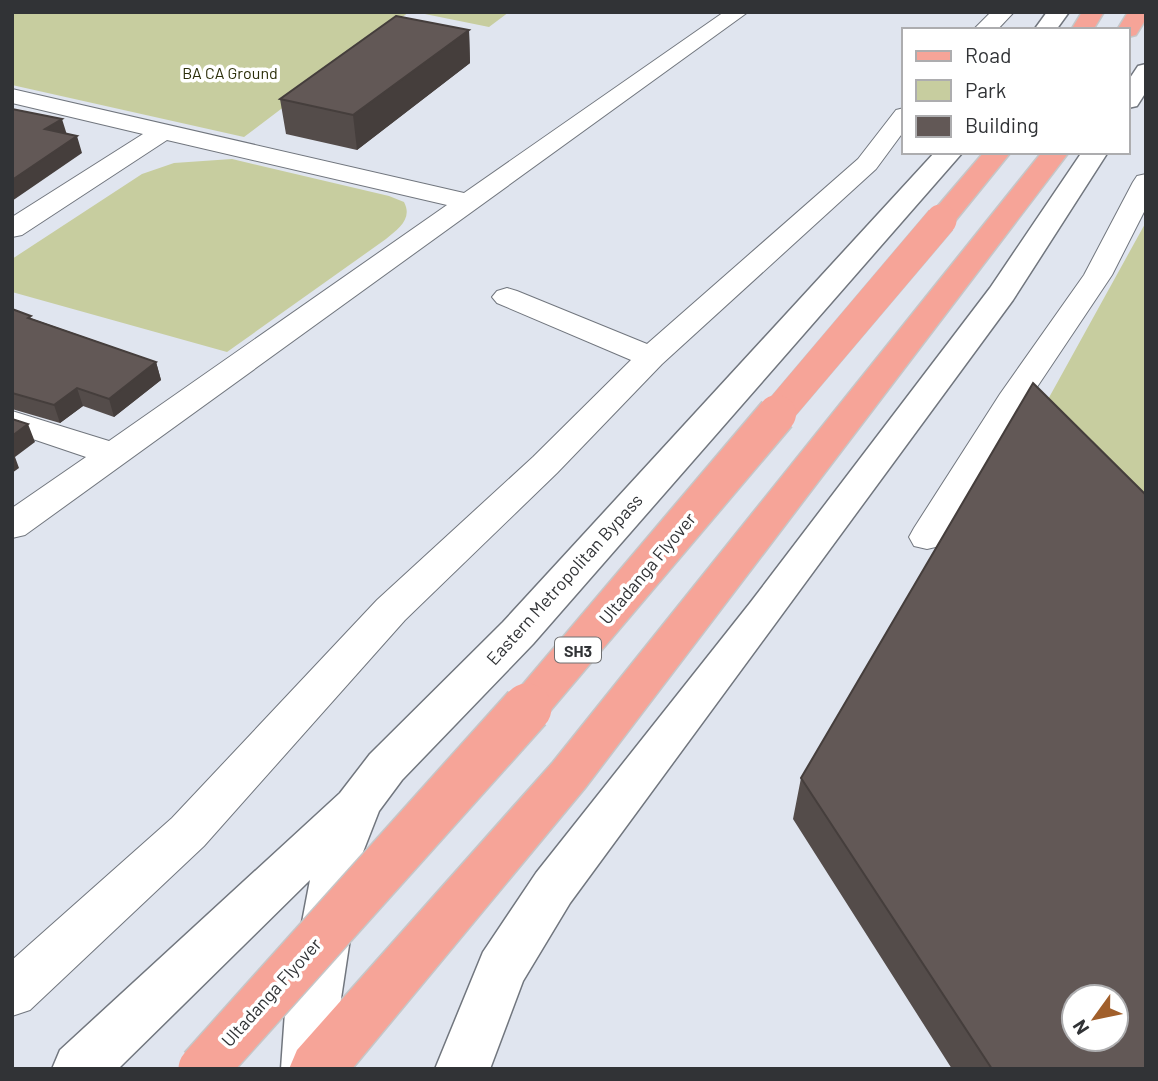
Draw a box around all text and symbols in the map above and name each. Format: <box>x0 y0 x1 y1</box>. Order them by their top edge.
legend <box>902 28 1130 154</box>
text: Road <box>965 42 1011 67</box>
park label: BA CA Ground <box>182 63 278 82</box>
text: Park <box>965 77 1006 102</box>
text: Building <box>965 112 1039 137</box>
street label: Eastern Metropolitan Bypass <box>481 489 647 669</box>
street label: Ultadanga Flyover <box>594 507 700 628</box>
road number: SH3 <box>555 638 601 663</box>
street label: Ultadanga Flyover <box>216 933 326 1051</box>
north arrow <box>1060 983 1130 1053</box>
text: N <box>1067 1016 1093 1039</box>

